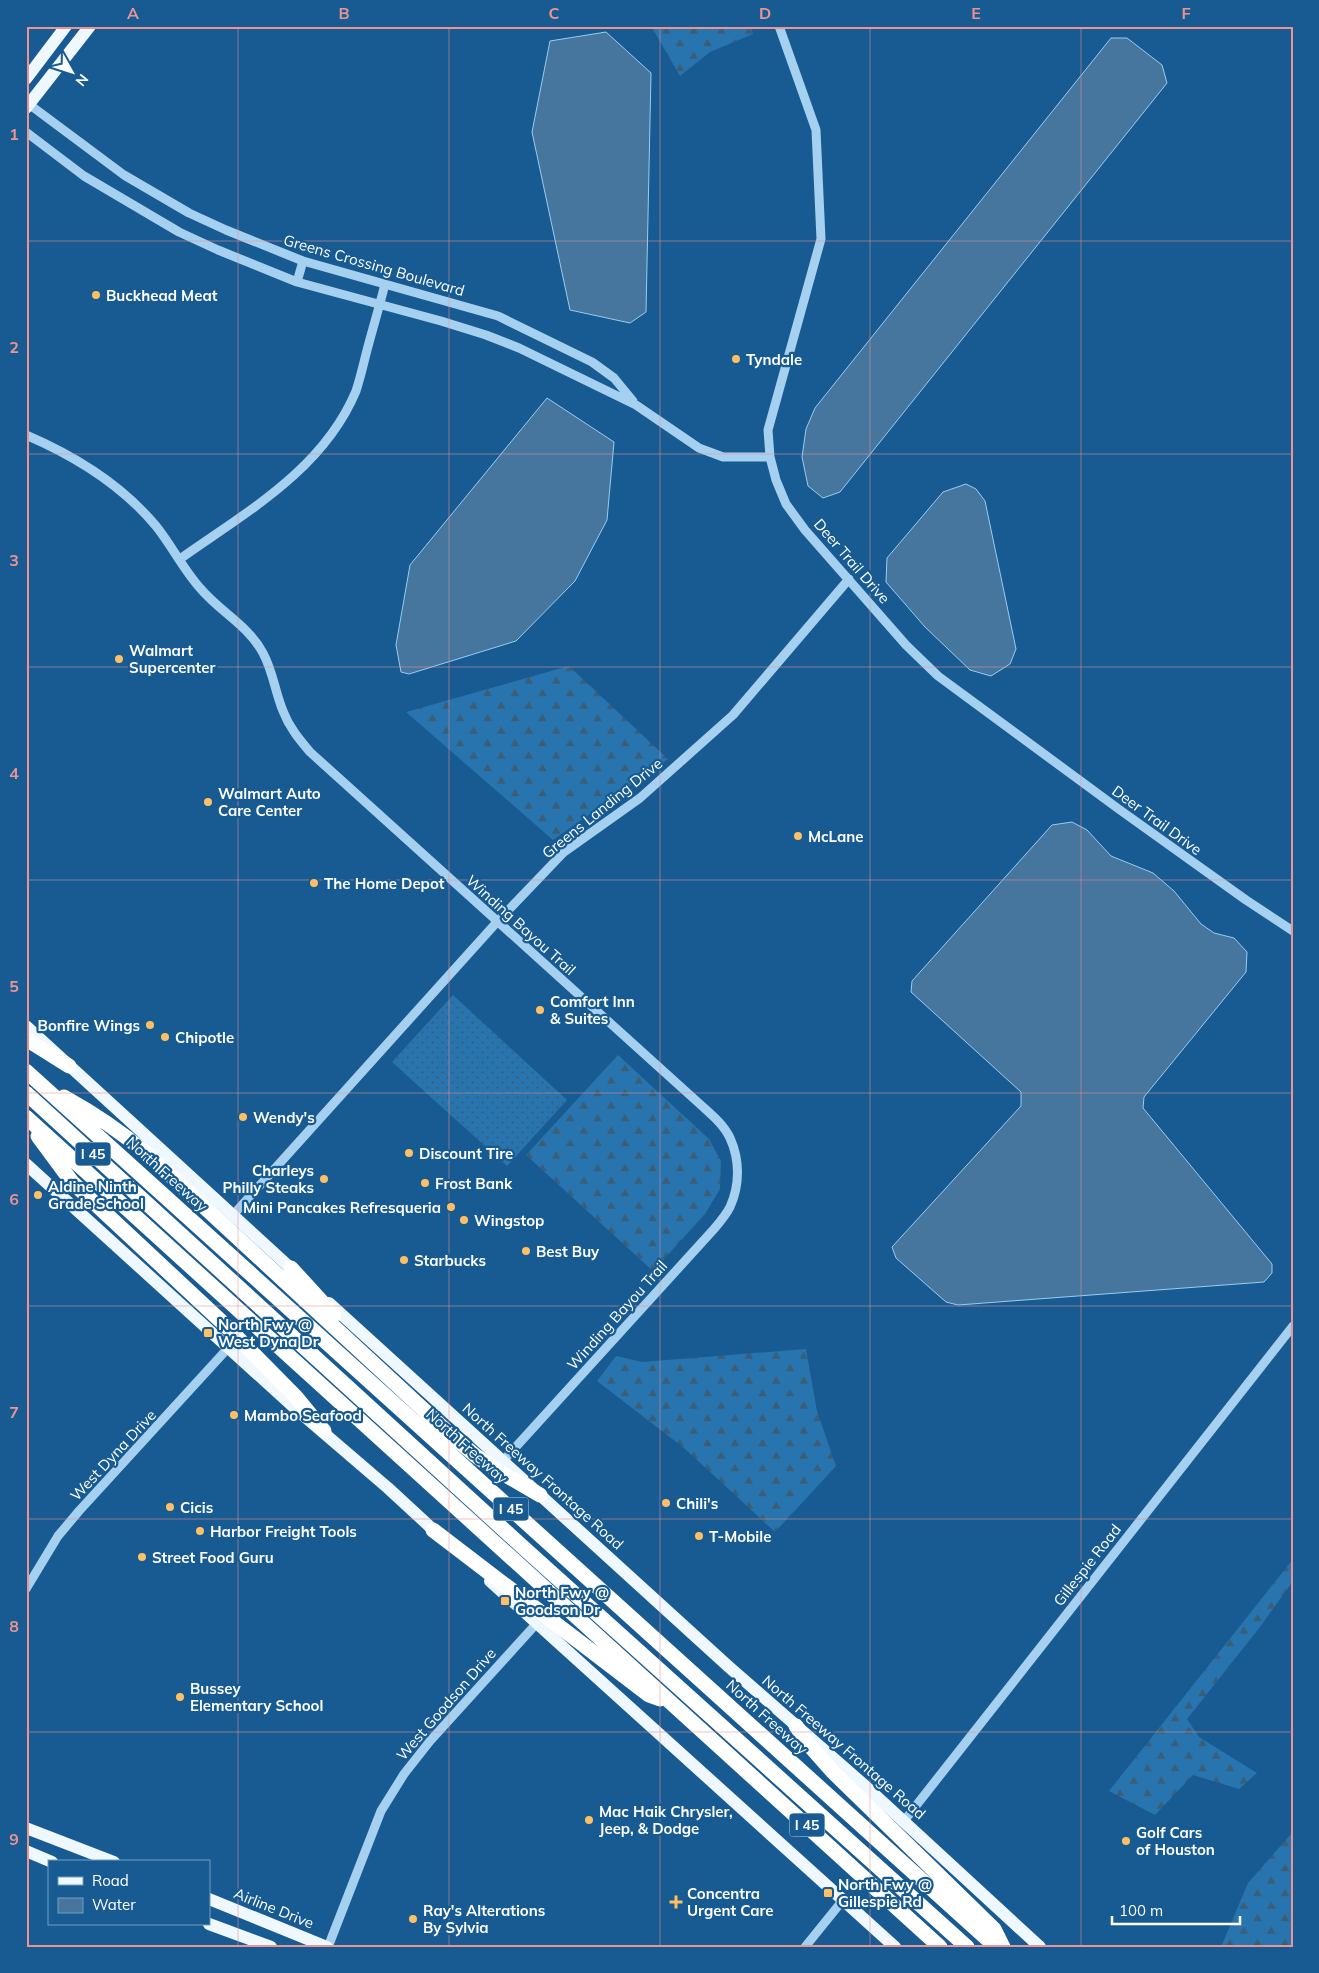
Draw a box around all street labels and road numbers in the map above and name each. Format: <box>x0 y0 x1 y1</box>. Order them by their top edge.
street label: Greens Crossing Boulevard <box>281 230 467 300</box>
street label: Deer Trail Drive <box>810 515 894 607</box>
street label: Greens Landing Drive <box>538 754 666 862</box>
street label: Deer Trail Drive <box>1108 781 1206 859</box>
street label: Winding Bayou Trail <box>462 871 580 979</box>
street label: North Freeway <box>122 1132 212 1216</box>
road number: I 45 <box>76 1142 110 1166</box>
street label: Winding Bayou Trail <box>563 1256 671 1374</box>
street label: North Freeway Frontage Road <box>459 1399 627 1553</box>
street label: North Freeway <box>422 1404 512 1488</box>
street label: West Dyna Drive <box>66 1406 160 1504</box>
road number: I 45 <box>494 1498 528 1520</box>
street label: Gillespie Road <box>1049 1520 1125 1610</box>
street label: West Goodson Drive <box>392 1644 500 1764</box>
street label: North Freeway Frontage Road <box>758 1671 930 1823</box>
street label: North Freeway <box>722 1675 812 1759</box>
road number: I 45 <box>790 1814 824 1836</box>
street label: Airline Drive <box>231 1883 317 1933</box>

